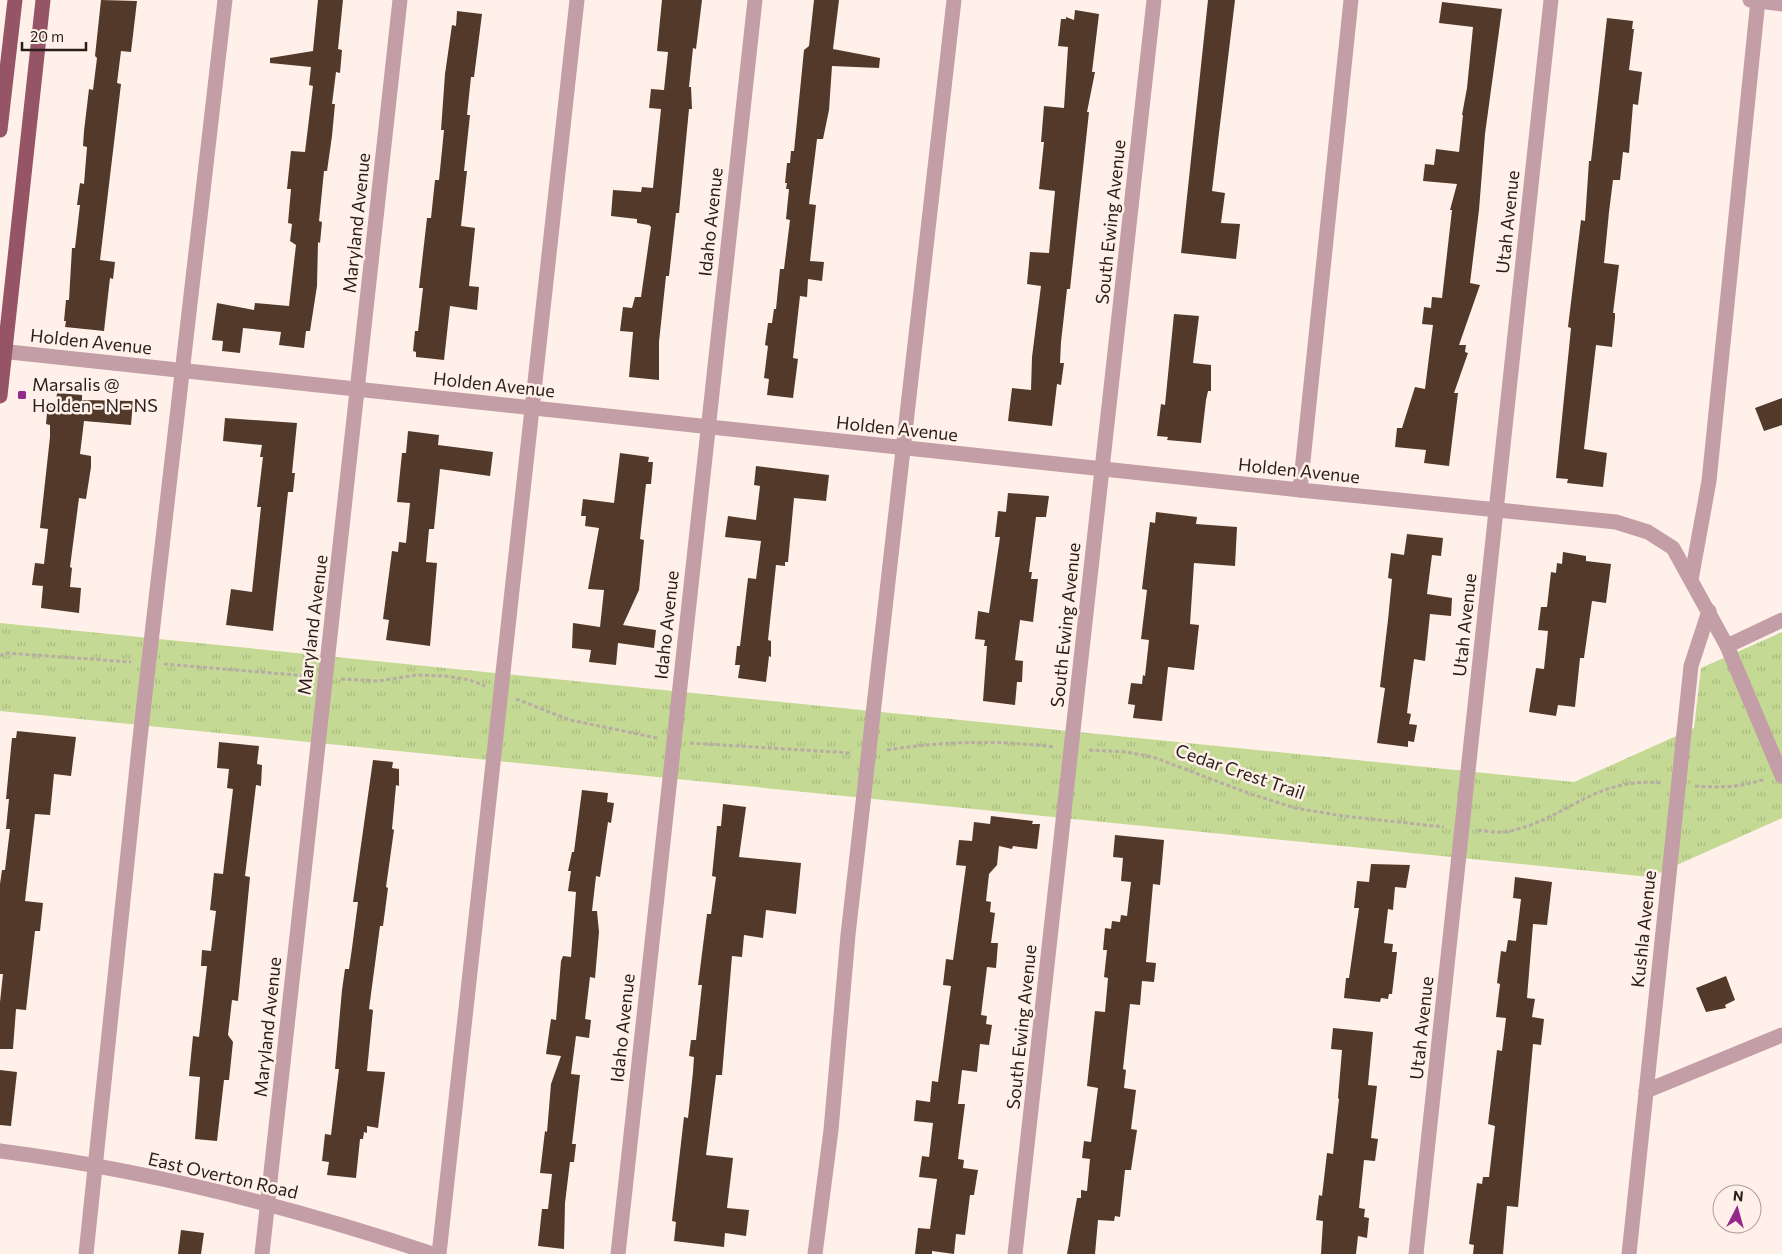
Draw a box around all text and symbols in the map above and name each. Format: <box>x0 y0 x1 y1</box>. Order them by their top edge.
scale bar <box>22 20 86 52</box>
text: 20 m <box>30 27 64 45</box>
street label: South Ewing Avenue <box>1090 138 1130 305</box>
street label: Maryland Avenue <box>338 152 374 294</box>
street label: Idaho Avenue <box>693 166 727 277</box>
street label: Utah Avenue <box>1491 169 1523 275</box>
street label: Holden Avenue <box>29 324 153 358</box>
street label: Holden Avenue <box>432 367 556 401</box>
place label: Marsalis @ Holden - N - NS <box>32 373 158 416</box>
marker: Marsalis @ Holden - N - NS <box>16 389 28 401</box>
street label: Holden Avenue <box>835 411 959 445</box>
street label: Holden Avenue <box>1237 453 1361 487</box>
street label: South Ewing Avenue <box>1045 541 1085 708</box>
street label: Maryland Avenue <box>292 554 332 696</box>
street label: Idaho Avenue <box>649 569 683 680</box>
street label: Utah Avenue <box>1448 572 1480 678</box>
street label: Cedar Crest Trail <box>1173 739 1308 804</box>
street label: Kushla Avenue <box>1626 869 1660 989</box>
street label: South Ewing Avenue <box>1001 943 1041 1110</box>
street label: Maryland Avenue <box>249 956 285 1098</box>
street label: Idaho Avenue <box>605 972 639 1083</box>
street label: Utah Avenue <box>1405 975 1437 1081</box>
street label: East Overton Road <box>146 1147 300 1203</box>
north arrow <box>1712 1184 1762 1234</box>
text: N <box>1732 1187 1745 1205</box>

